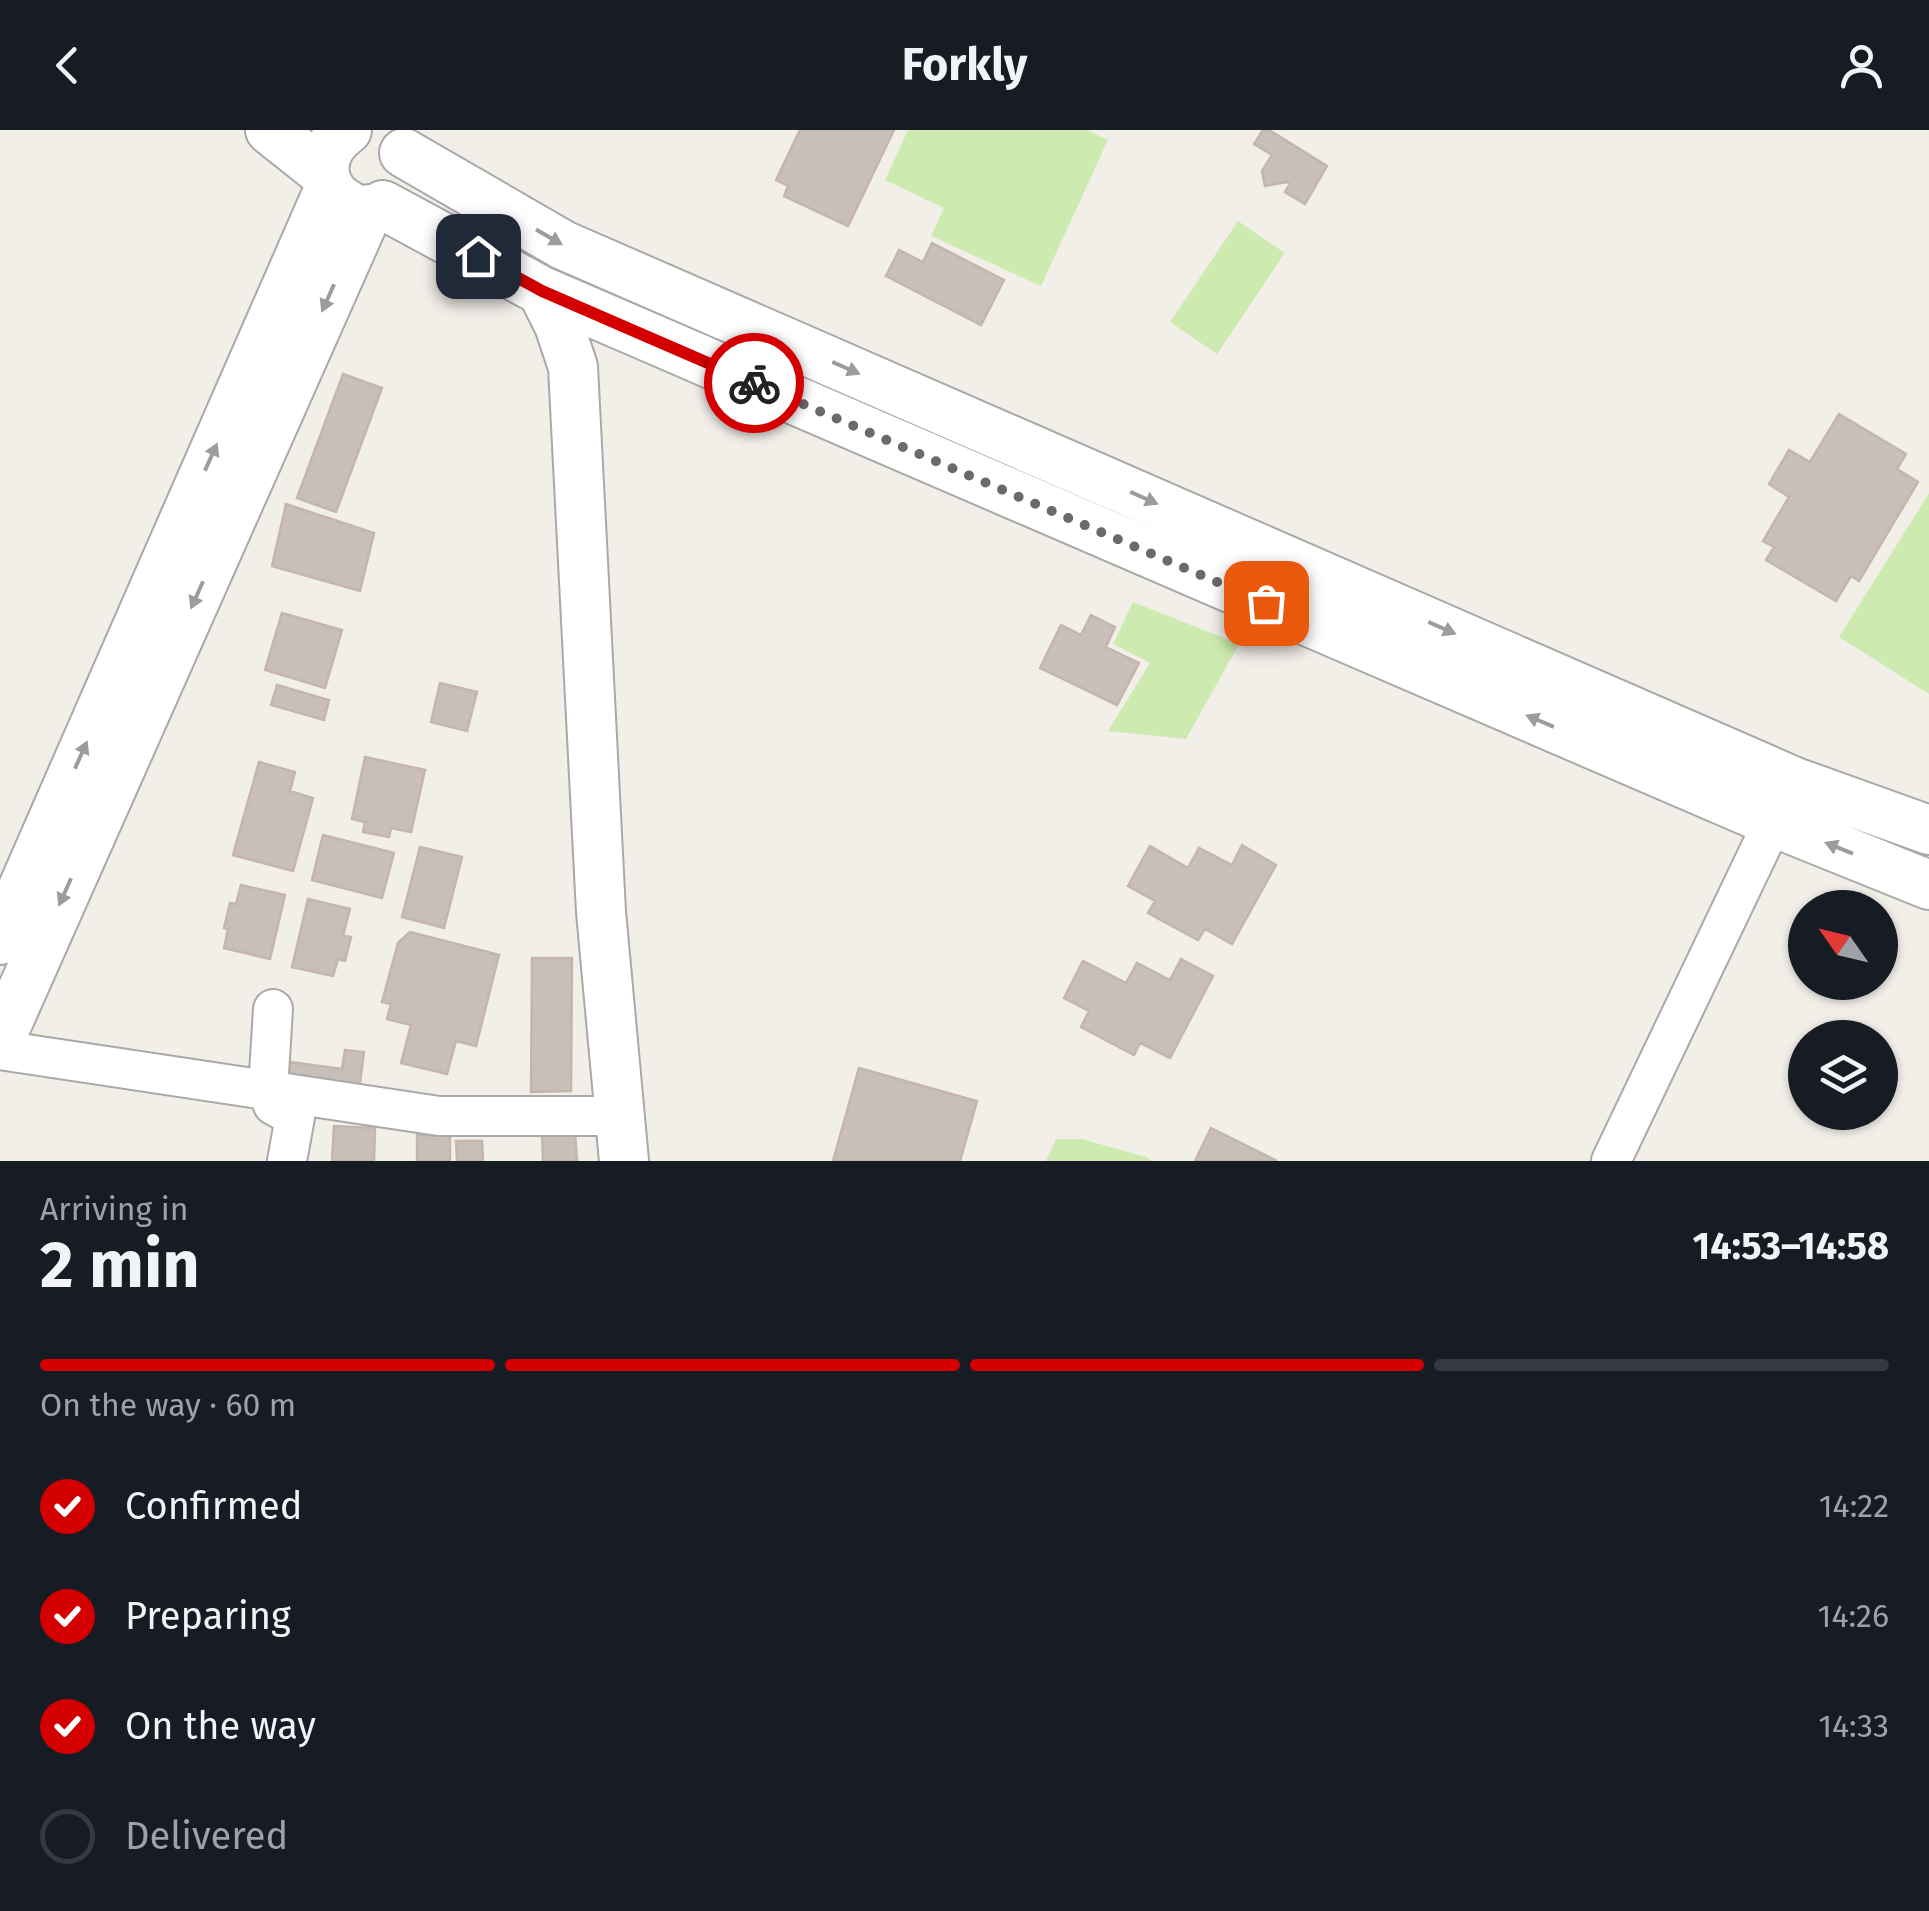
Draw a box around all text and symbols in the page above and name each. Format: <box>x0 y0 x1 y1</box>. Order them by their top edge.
icon: back <box>40 38 95 93</box>
text: Forkly <box>902 38 1027 92</box>
icon: person <box>1834 38 1889 93</box>
pin <box>436 214 521 299</box>
one-way arrow <box>535 227 563 245</box>
icon: home <box>451 229 506 284</box>
one-way arrow <box>320 283 336 313</box>
courier <box>704 333 804 433</box>
icon: bike <box>727 356 782 411</box>
one-way arrow <box>831 360 861 376</box>
one-way arrow <box>203 442 219 472</box>
one-way arrow <box>1129 490 1159 506</box>
pin <box>1224 561 1309 646</box>
icon: bag <box>1239 576 1294 631</box>
one-way arrow <box>188 581 205 610</box>
one-way arrow <box>1427 620 1457 636</box>
one-way arrow <box>1525 713 1555 729</box>
one-way arrow <box>73 740 89 770</box>
one-way arrow <box>1824 840 1854 856</box>
one-way arrow <box>57 877 73 907</box>
north arrow <box>1788 890 1898 1000</box>
map controls <box>1788 890 1898 1130</box>
button: layers <box>1788 1020 1898 1130</box>
text: Arriving in <box>40 1190 188 1228</box>
text: 14:53–14:58 <box>1693 1223 1889 1269</box>
text: 2 min <box>40 1226 200 1304</box>
text: On the way · 60 m <box>40 1386 296 1424</box>
icon: check <box>40 1479 95 1534</box>
text: Confirmed <box>125 1483 303 1529</box>
text: 14:22 <box>1819 1487 1889 1525</box>
icon: check <box>40 1589 95 1644</box>
text: Preparing <box>125 1593 291 1639</box>
text: 14:26 <box>1818 1597 1889 1635</box>
icon: check <box>40 1699 95 1754</box>
text: On the way <box>125 1703 316 1749</box>
text: 14:33 <box>1818 1707 1889 1745</box>
text: Delivered <box>125 1813 288 1859</box>

